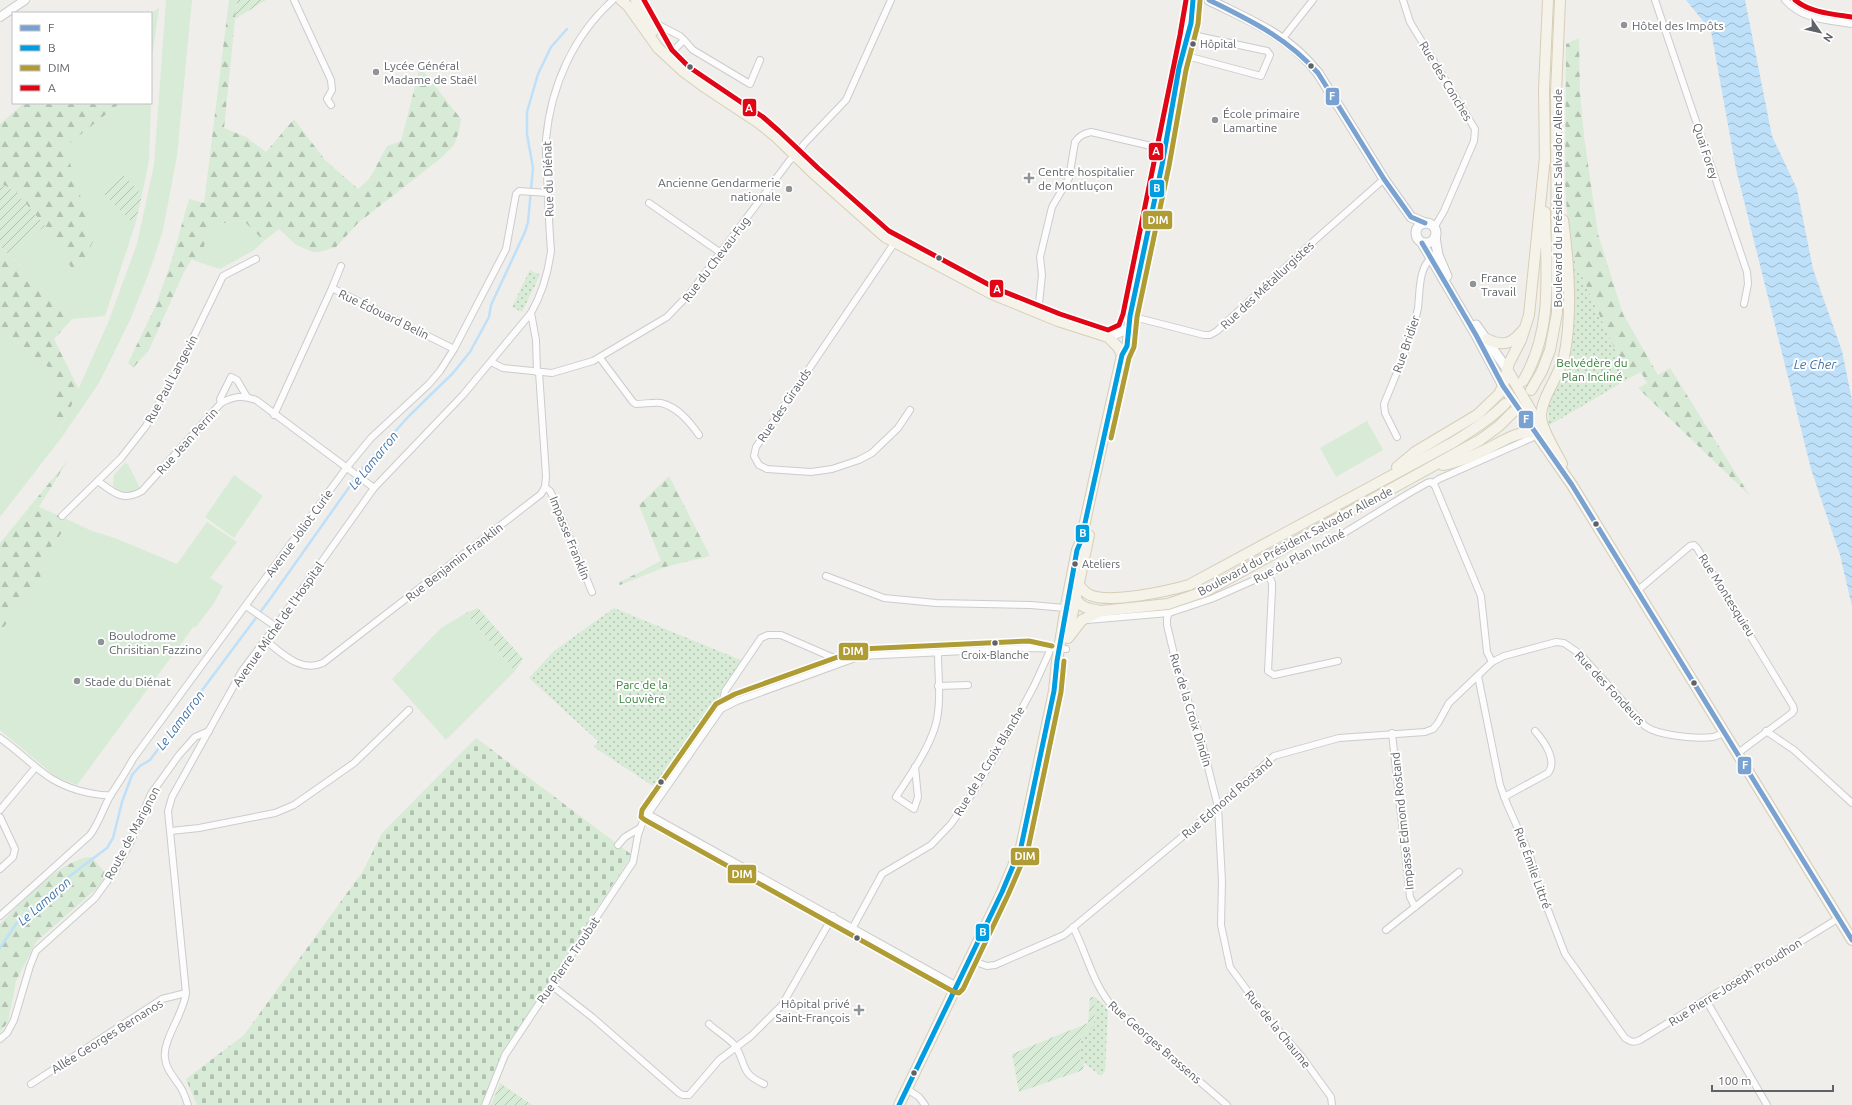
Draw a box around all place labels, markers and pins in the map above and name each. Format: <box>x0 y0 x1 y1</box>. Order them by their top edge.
place label: Hôtel des Impôts <box>1632 19 1724 32</box>
marker: Hôtel des Impôts <box>1619 20 1629 30</box>
place label: Hôpital <box>1200 38 1236 50</box>
marker: Hôpital <box>1188 39 1198 49</box>
place label: Lycée Général Madame de Staël <box>384 59 477 86</box>
unlabelled marker <box>1306 61 1316 71</box>
unlabelled marker <box>685 62 695 72</box>
marker: Lycée Général Madame de Staël <box>371 67 381 77</box>
place label: École primaire Lamartine <box>1223 107 1300 134</box>
marker: École primaire Lamartine <box>1210 115 1220 125</box>
place label: Centre hospitalier de Montluçon <box>1038 165 1135 192</box>
marker: Centre hospitalier de Montluçon <box>1023 172 1035 184</box>
place label: Ancienne Gendarmerie nationale <box>658 176 781 203</box>
marker: Ancienne Gendarmerie nationale <box>784 184 794 194</box>
unlabelled marker <box>934 253 944 263</box>
place label: France Travail <box>1481 271 1517 298</box>
marker: France Travail <box>1468 279 1478 289</box>
unlabelled marker <box>1591 519 1601 529</box>
place label: Ateliers <box>1082 558 1120 570</box>
marker: Ateliers <box>1070 559 1080 569</box>
place label: Boulodrome Chrisitian Fazzino <box>109 629 202 656</box>
marker: Boulodrome Chrisitian Fazzino <box>96 637 106 647</box>
marker: Croix-Blanche <box>990 638 1000 648</box>
place label: Croix-Blanche <box>961 649 1029 661</box>
place label: Stade du Diénat <box>85 675 171 688</box>
marker: Stade du Diénat <box>72 676 82 686</box>
unlabelled marker <box>1689 678 1699 688</box>
unlabelled marker <box>656 777 666 787</box>
unlabelled marker <box>852 933 862 943</box>
place label: Hôpital privé Saint-François <box>776 997 850 1024</box>
marker: Hôpital privé Saint-François <box>853 1004 865 1016</box>
unlabelled marker <box>909 1068 919 1078</box>

